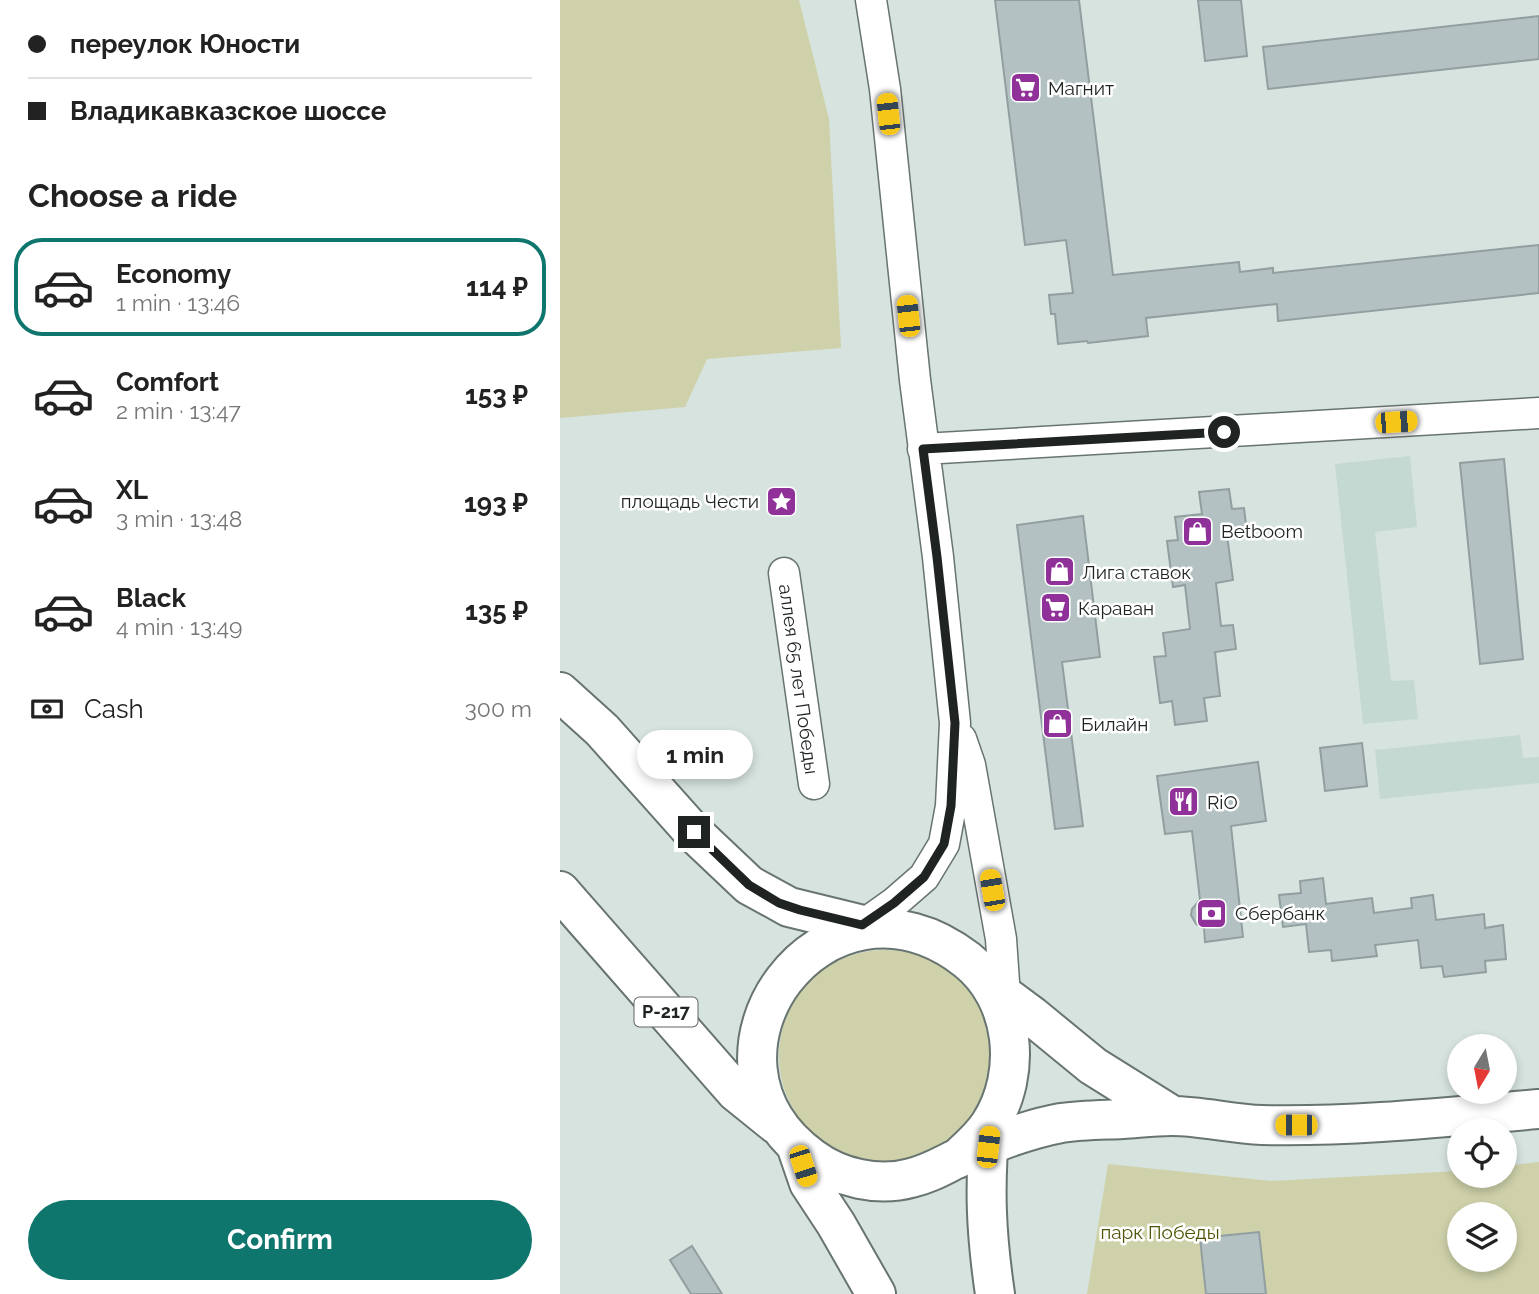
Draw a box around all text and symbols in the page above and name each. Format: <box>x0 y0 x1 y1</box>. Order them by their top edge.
text: переулок Юности <box>70 29 300 59</box>
supermarket icon: Магнит <box>1008 71 1042 105</box>
place label: Магнит <box>1048 77 1114 99</box>
car <box>876 92 901 136</box>
text: Владикавказское шоссе <box>70 96 386 126</box>
text: Choose a ride <box>28 177 237 214</box>
icon: car <box>32 256 95 319</box>
text: Economy <box>116 259 231 289</box>
text: 114 ₽ <box>466 272 528 302</box>
text: 1 min · 13:46 <box>116 289 240 316</box>
car <box>896 294 921 338</box>
icon: car <box>32 364 95 427</box>
text: Comfort <box>116 367 219 397</box>
text: 153 ₽ <box>465 380 528 410</box>
text: 2 min · 13:47 <box>116 397 241 424</box>
car <box>1375 410 1418 434</box>
route start <box>1208 416 1240 448</box>
icon: car <box>32 472 95 535</box>
text: XL <box>116 475 148 505</box>
place icon: площадь Чести <box>765 484 799 518</box>
text: 193 ₽ <box>464 488 528 518</box>
place label: площадь Чести <box>621 490 759 512</box>
text: 3 min · 13:48 <box>116 505 242 532</box>
shop icon: Betboom <box>1181 514 1215 548</box>
place label: Betboom <box>1221 520 1303 542</box>
shop icon: Лига ставок <box>1042 555 1076 589</box>
place label: Лига ставок <box>1082 561 1191 583</box>
icon: car <box>32 580 95 643</box>
street label: аллея 65 лет Победы <box>775 582 823 776</box>
text: Black <box>116 583 186 613</box>
supermarket icon: Караван <box>1038 591 1072 625</box>
text: 135 ₽ <box>465 596 528 626</box>
place label: Караван <box>1078 597 1154 619</box>
text: 4 min · 13:49 <box>116 613 243 640</box>
icon: cash <box>28 690 66 728</box>
text: Cash <box>84 694 144 724</box>
text: 300 m <box>465 695 532 722</box>
shop icon: Билайн <box>1041 707 1075 741</box>
place label: Билайн <box>1081 713 1148 735</box>
callout: 1 min <box>636 730 752 780</box>
text: 1 min <box>666 741 724 768</box>
restaurant icon: RiO <box>1167 785 1201 819</box>
place label: RiO <box>1207 791 1238 813</box>
route end <box>678 816 710 848</box>
car <box>979 867 1006 913</box>
bank icon: Сбербанк <box>1195 896 1229 930</box>
place label: Сбербанк <box>1235 902 1325 924</box>
road number: Р-217 <box>634 998 698 1027</box>
north arrow <box>1447 1034 1517 1104</box>
map controls <box>1447 1034 1517 1272</box>
car <box>1276 1115 1318 1136</box>
button: locate <box>1447 1118 1517 1188</box>
car <box>976 1125 1001 1169</box>
car <box>787 1143 820 1189</box>
button: Confirm <box>28 1200 532 1280</box>
button: layers <box>1447 1202 1517 1272</box>
park label: парк Победы <box>1100 1221 1220 1243</box>

